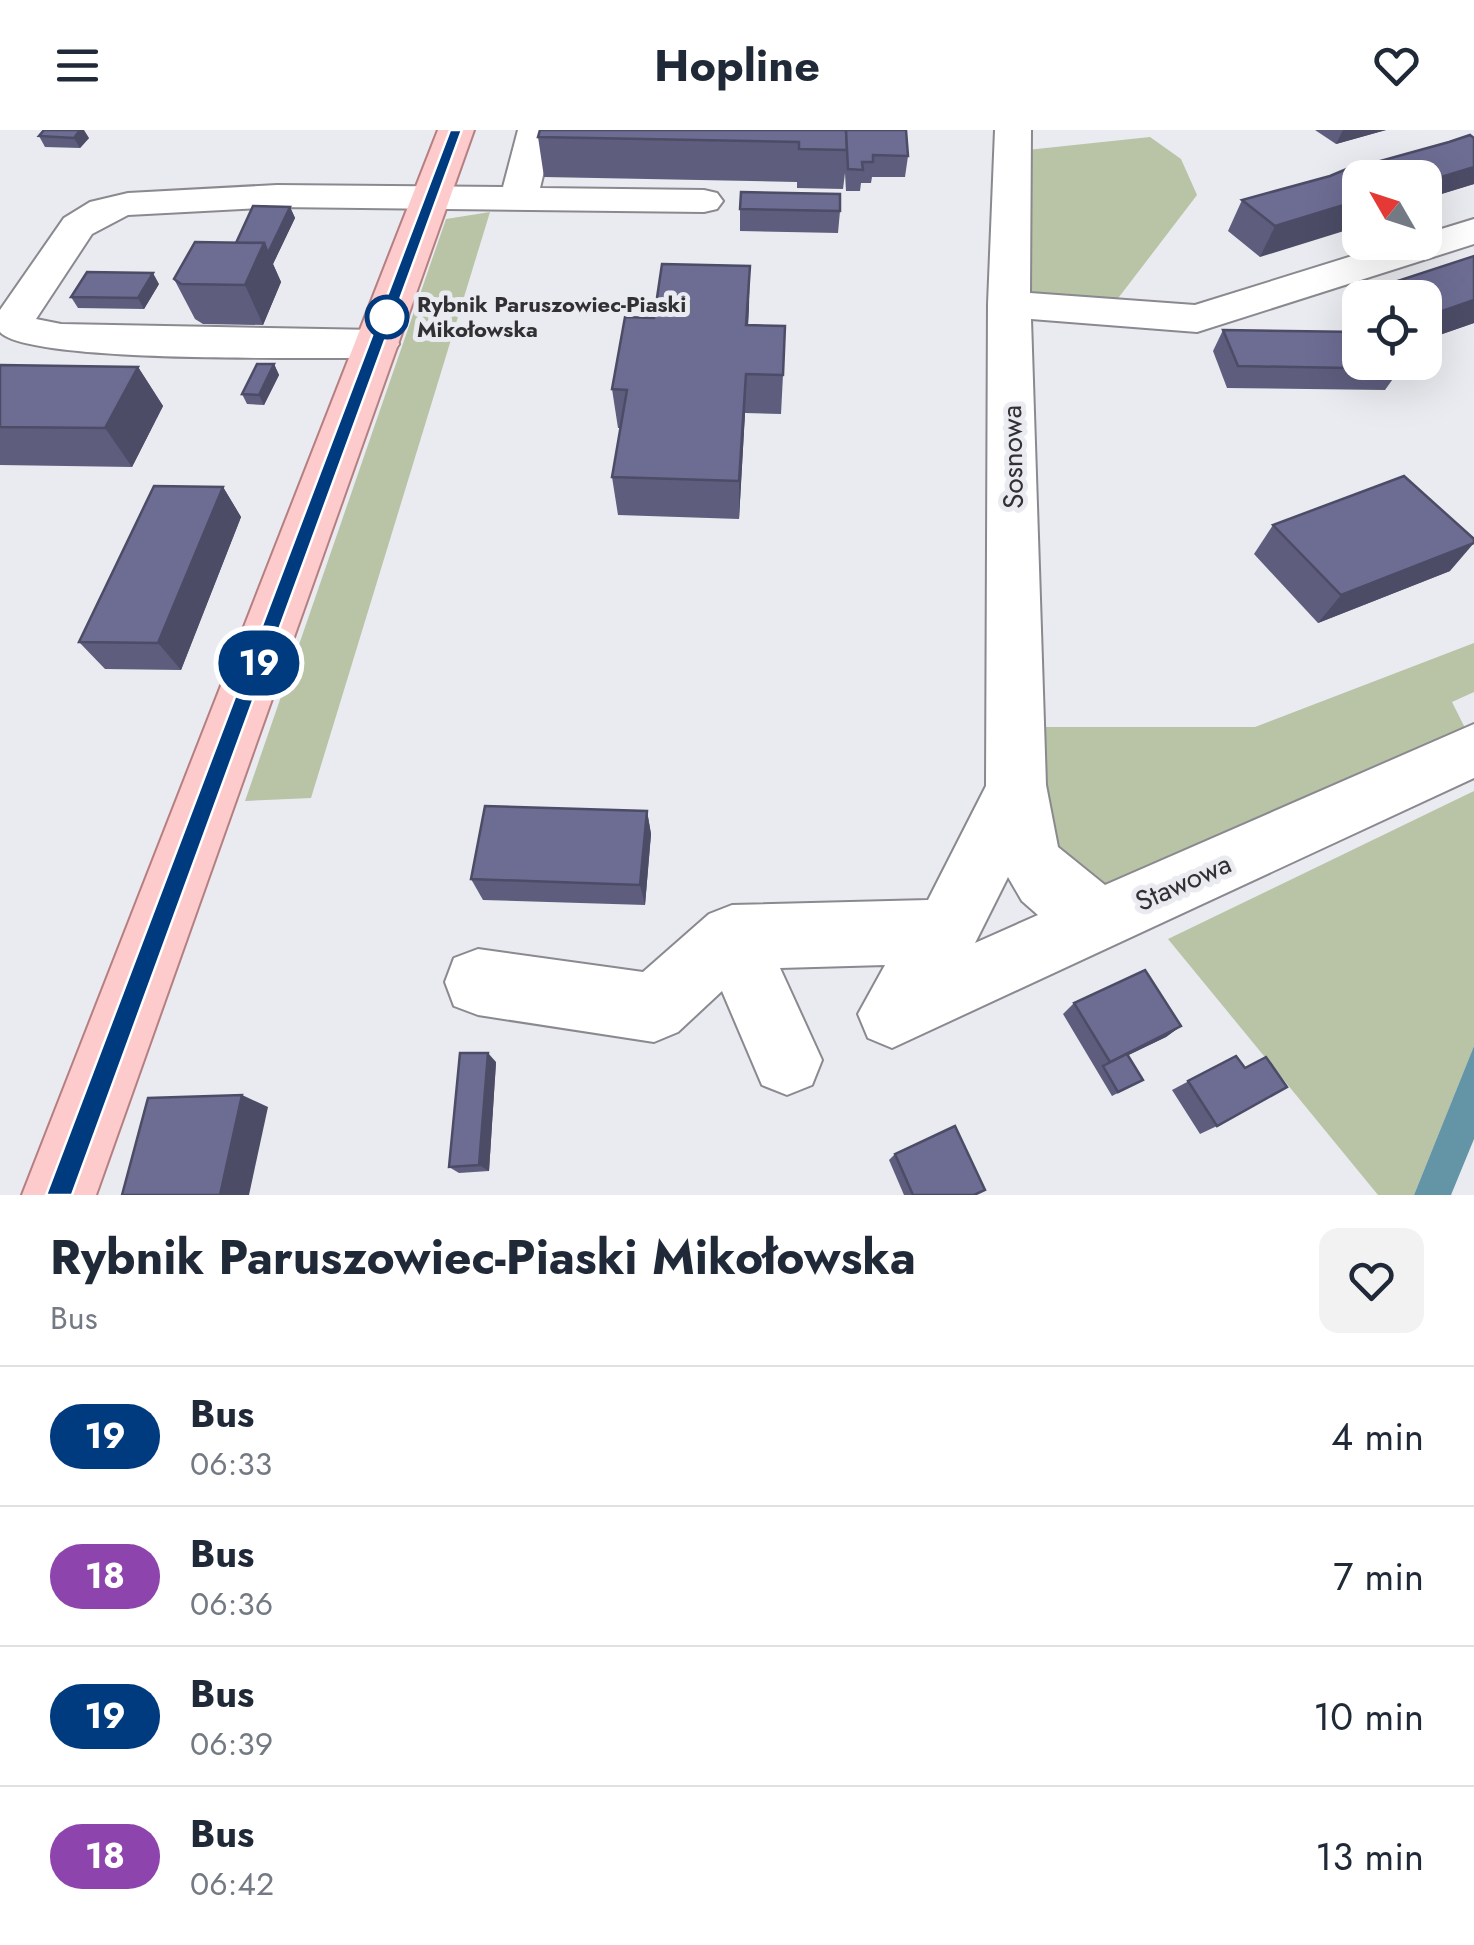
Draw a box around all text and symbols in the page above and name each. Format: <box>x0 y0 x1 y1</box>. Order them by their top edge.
text: Hopline <box>654 33 820 98</box>
icon: menu <box>50 38 105 93</box>
icon: heart <box>1369 38 1424 93</box>
north arrow <box>1342 160 1442 260</box>
map controls <box>1342 160 1442 380</box>
button: locate <box>1342 280 1442 380</box>
place label: Rybnik Paruszowiec-Piaski Mikołowska <box>417 288 686 345</box>
marker: Rybnik Paruszowiec-Piaski Mikołowska <box>366 296 408 338</box>
street label: Sosnowa <box>991 405 1034 509</box>
line badge: 19 <box>214 630 304 696</box>
text: 19 <box>238 638 280 688</box>
street label: Stawowa <box>1129 843 1238 922</box>
text: Rybnik Paruszowiec-Piaski Mikołowska <box>50 1223 916 1292</box>
button: heart <box>1319 1228 1424 1333</box>
text: Bus <box>50 1295 98 1341</box>
text: Bus <box>190 1386 254 1441</box>
text: 4 min <box>1331 1409 1424 1464</box>
text: 19 <box>84 1411 126 1461</box>
text: 06:33 <box>190 1441 272 1487</box>
text: Bus <box>190 1526 254 1581</box>
text: 7 min <box>1333 1549 1424 1604</box>
text: 18 <box>85 1551 125 1601</box>
text: 06:36 <box>190 1581 273 1627</box>
text: Bus <box>190 1666 254 1721</box>
text: 10 min <box>1313 1689 1424 1744</box>
text: 19 <box>84 1691 126 1741</box>
text: 06:39 <box>190 1721 273 1767</box>
text: Bus <box>190 1806 254 1861</box>
text: 13 min <box>1315 1829 1424 1884</box>
text: 18 <box>85 1831 125 1881</box>
text: 06:42 <box>190 1861 274 1907</box>

